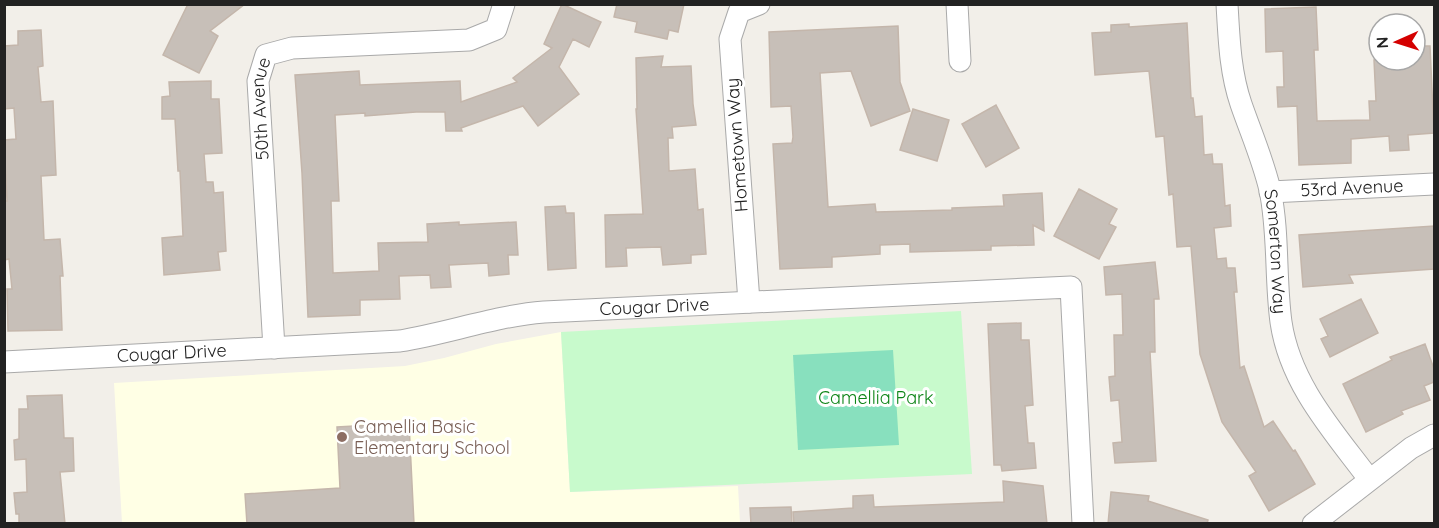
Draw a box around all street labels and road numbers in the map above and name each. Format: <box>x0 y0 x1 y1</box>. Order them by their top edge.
street label: 50th Avenue <box>246 54 276 161</box>
street label: Hometown Way <box>720 77 753 213</box>
street label: 53rd Avenue <box>1300 174 1404 202</box>
street label: Somerton Way <box>1259 187 1292 315</box>
street label: Cougar Drive <box>599 292 710 320</box>
street label: Cougar Drive <box>116 338 227 367</box>

